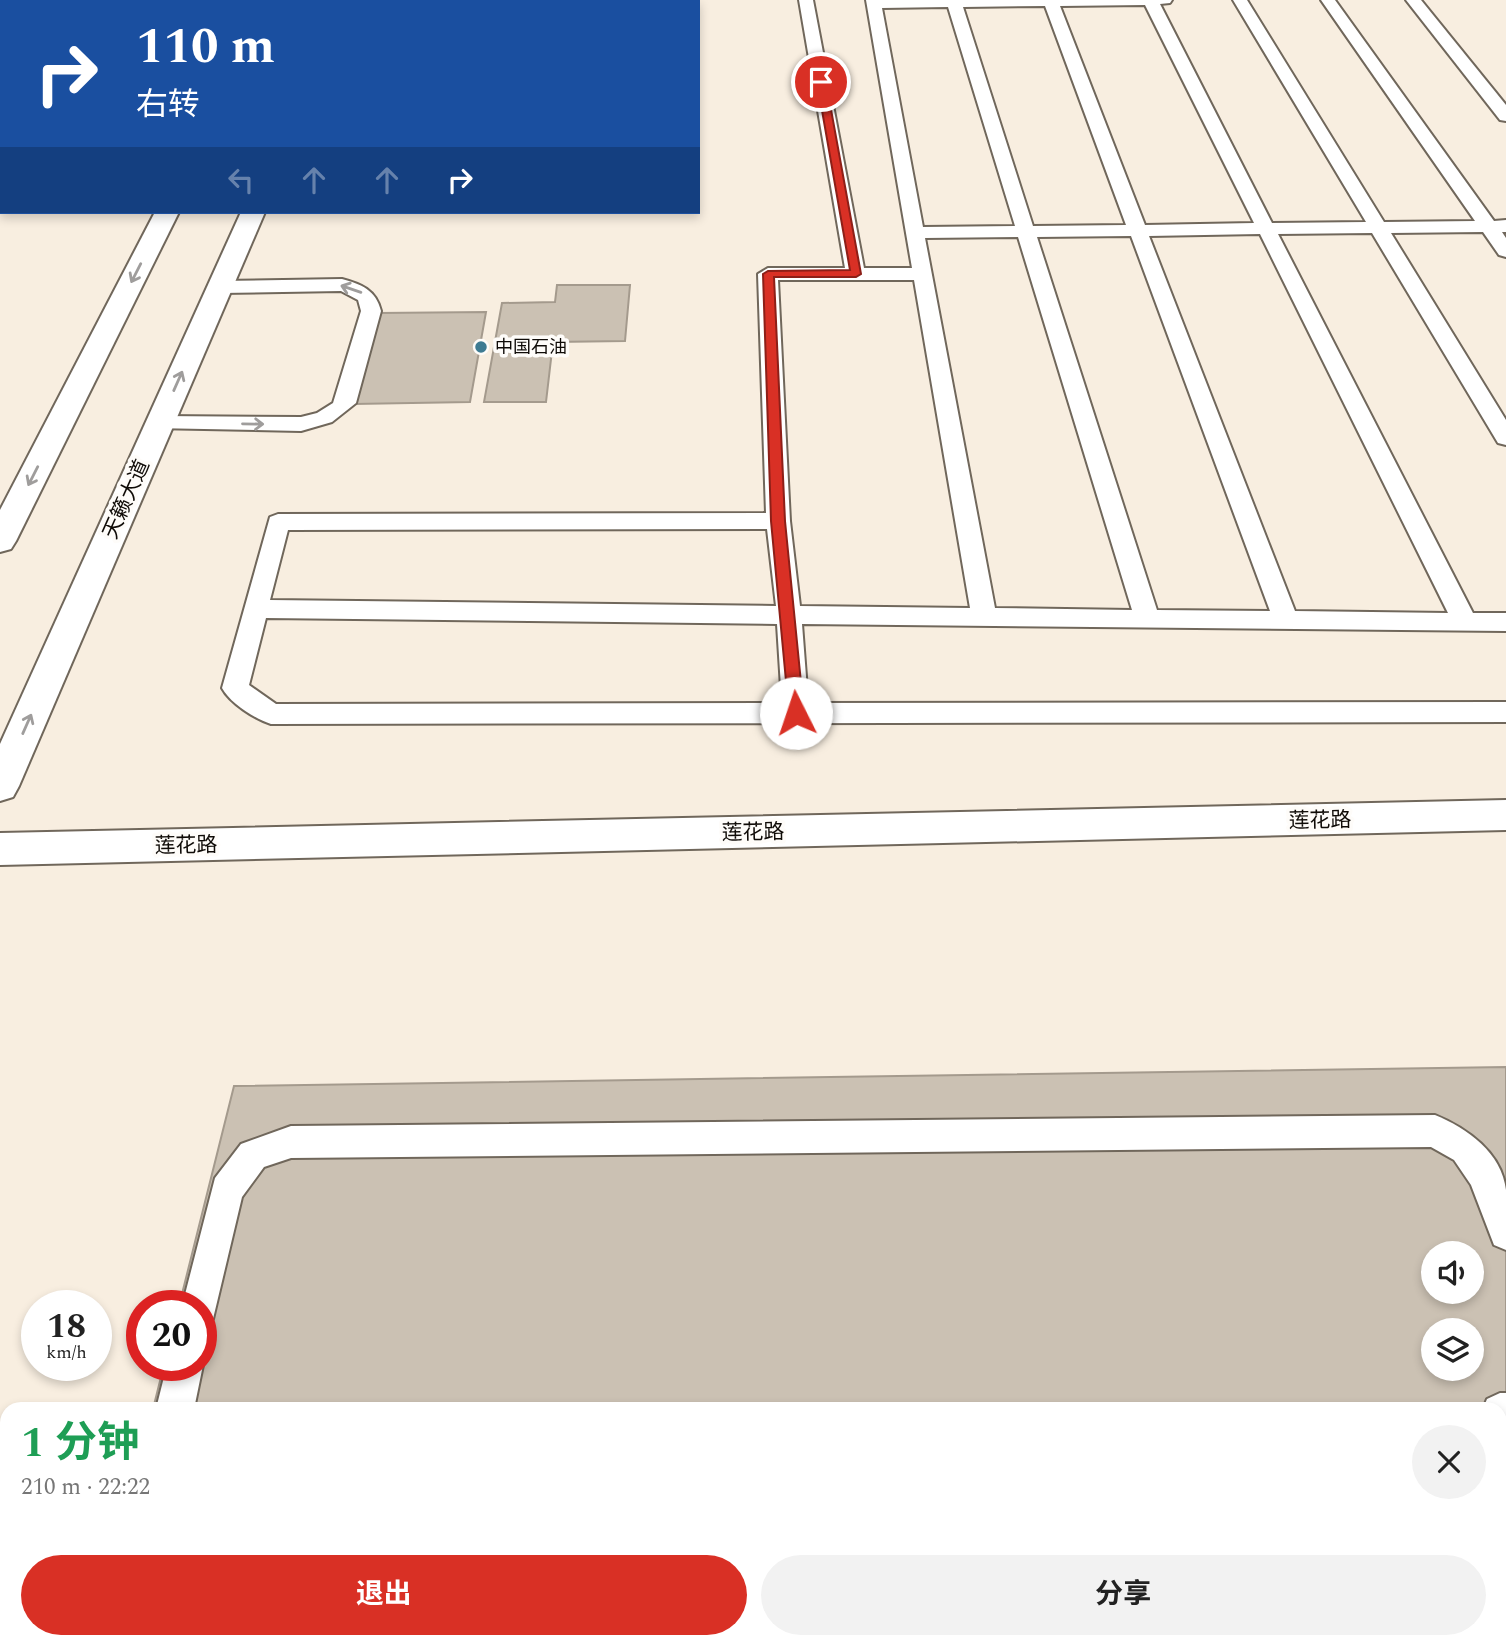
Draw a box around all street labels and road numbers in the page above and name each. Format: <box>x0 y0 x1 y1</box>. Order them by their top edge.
street label: 天籁大道 <box>95 455 159 544</box>
street label: 莲花路 <box>1288 804 1352 838</box>
street label: 莲花路 <box>721 816 785 850</box>
street label: 莲花路 <box>154 829 218 863</box>

